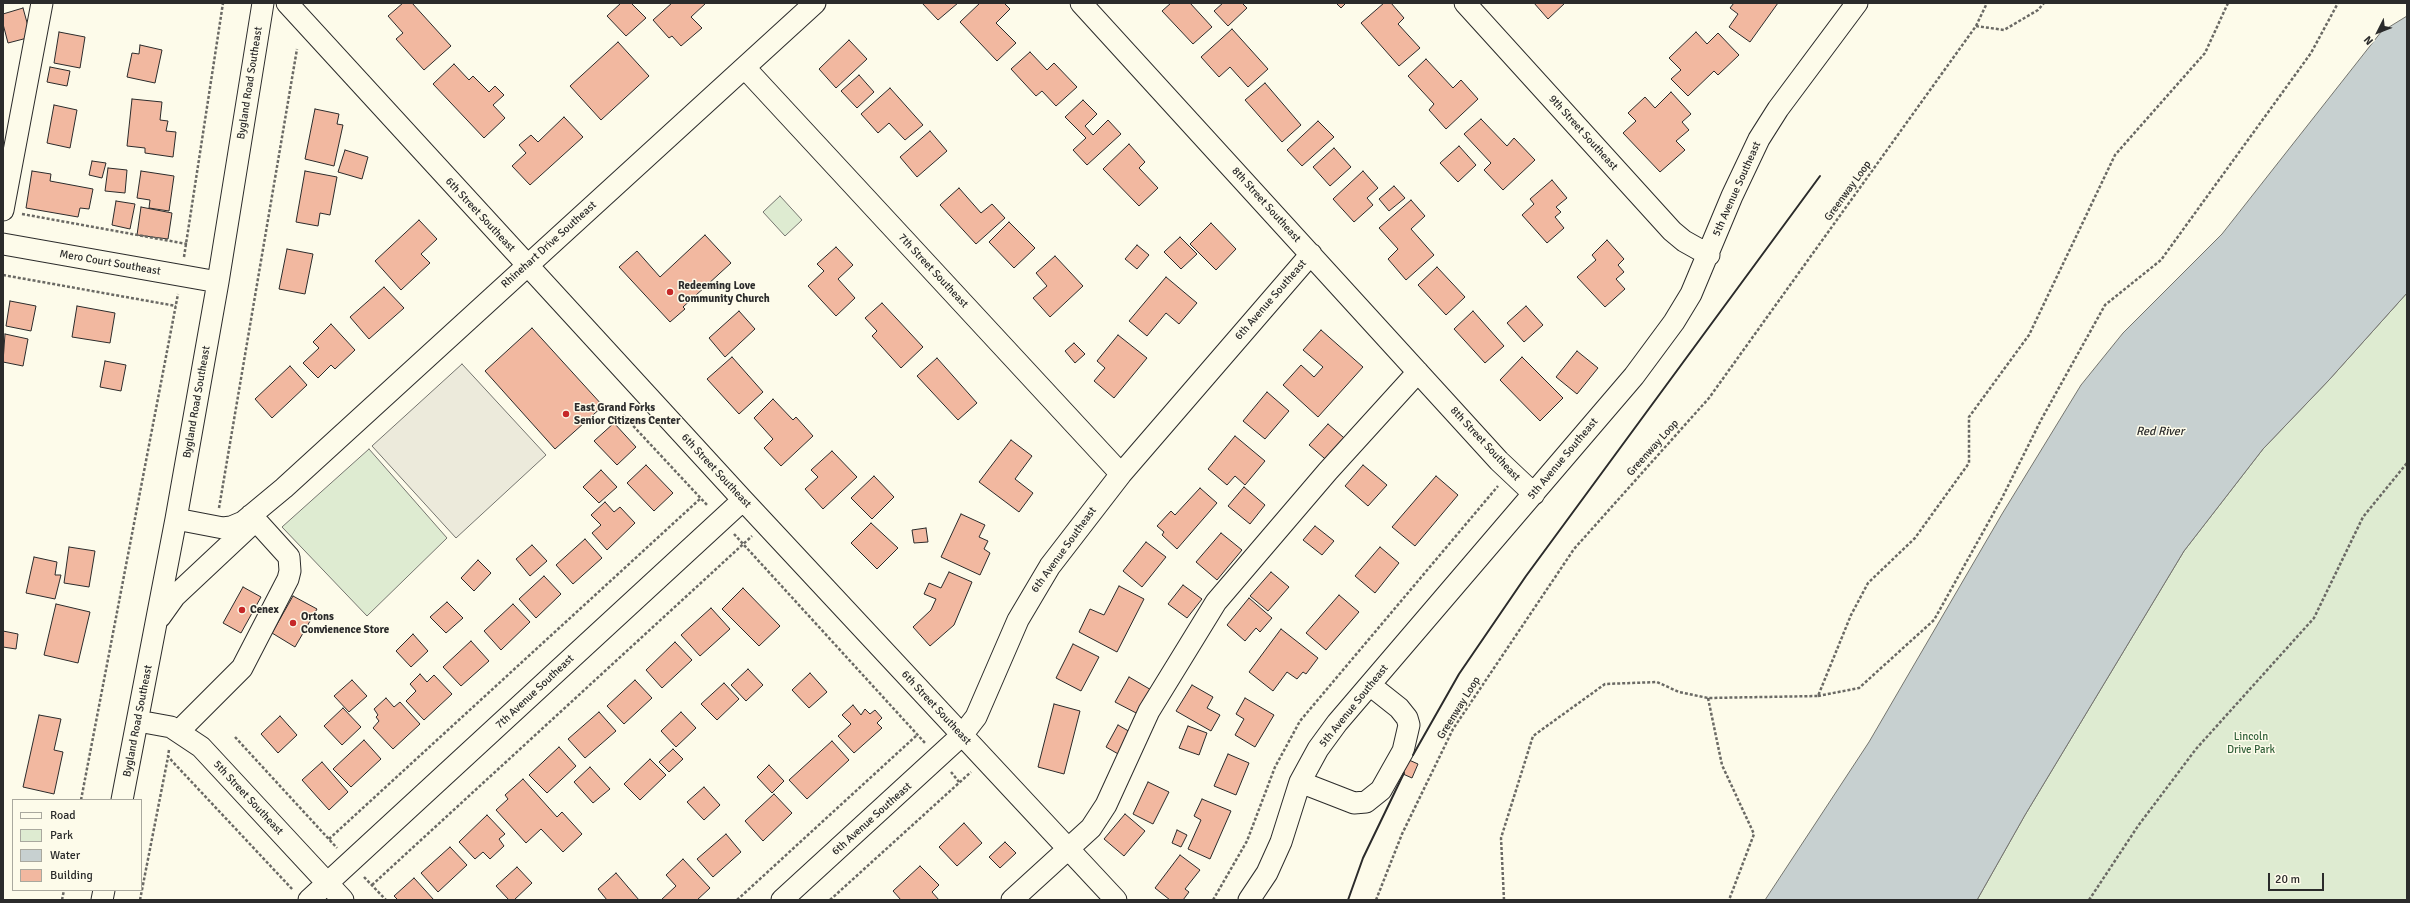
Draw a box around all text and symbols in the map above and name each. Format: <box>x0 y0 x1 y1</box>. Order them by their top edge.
north arrow <box>2358 12 2398 52</box>
street label: Bygland Road Southeast <box>235 26 265 140</box>
text: N <box>2361 33 2376 48</box>
street label: 9th Street Southeast <box>1546 93 1620 173</box>
street label: 5th Avenue Southeast <box>1710 140 1764 238</box>
street label: Greenway Loop <box>1822 158 1874 224</box>
street label: 8th Street Southeast <box>1229 165 1303 245</box>
street label: 6th Street Southeast <box>442 175 518 255</box>
street label: Rhinehart Drive Southeast <box>499 199 599 291</box>
street label: 7th Street Southeast <box>895 231 971 311</box>
street label: Mero Court Southeast <box>58 248 162 278</box>
street label: 6th Avenue Southeast <box>1232 257 1310 343</box>
place label: Redeeming Love Community Church <box>678 279 770 305</box>
marker: Redeeming Love Community Church <box>665 287 675 297</box>
street label: Bygland Road Southeast <box>181 345 213 459</box>
place label: East Grand Forks Senior Citizens Center <box>574 401 680 427</box>
street label: 8th Street Southeast <box>1447 404 1523 484</box>
marker: East Grand Forks Senior Citizens Center <box>561 409 571 419</box>
street label: 5th Avenue Southeast <box>1525 416 1601 502</box>
street label: Greenway Loop <box>1624 417 1682 479</box>
water label: Red River <box>2136 425 2184 439</box>
street label: 6th Street Southeast <box>678 431 754 511</box>
street label: 6th Avenue Southeast <box>1029 505 1099 595</box>
place label: Cenex <box>250 603 279 617</box>
marker: Cenex <box>237 605 247 615</box>
place label: Ortons Convienence Store <box>301 610 389 636</box>
marker: Ortons Convienence Store <box>288 618 298 628</box>
street label: 7th Avenue Southeast <box>493 652 577 732</box>
street label: 5th Avenue Southeast <box>1317 662 1391 750</box>
street label: Bygland Road Southeast <box>121 664 155 778</box>
street label: 6th Street Southeast <box>898 668 974 748</box>
street label: Greenway Loop <box>1435 674 1483 742</box>
park label: Lincoln Drive Park <box>2227 730 2275 756</box>
street label: 5th Street Southeast <box>210 758 286 838</box>
street label: 6th Avenue Southeast <box>830 780 914 858</box>
legend <box>12 799 142 891</box>
text: Road <box>50 808 76 823</box>
text: Park <box>50 828 73 843</box>
text: Water <box>50 848 80 863</box>
scale bar <box>2270 865 2326 891</box>
text: Building <box>50 868 93 883</box>
text: 20 m <box>2275 872 2300 887</box>

